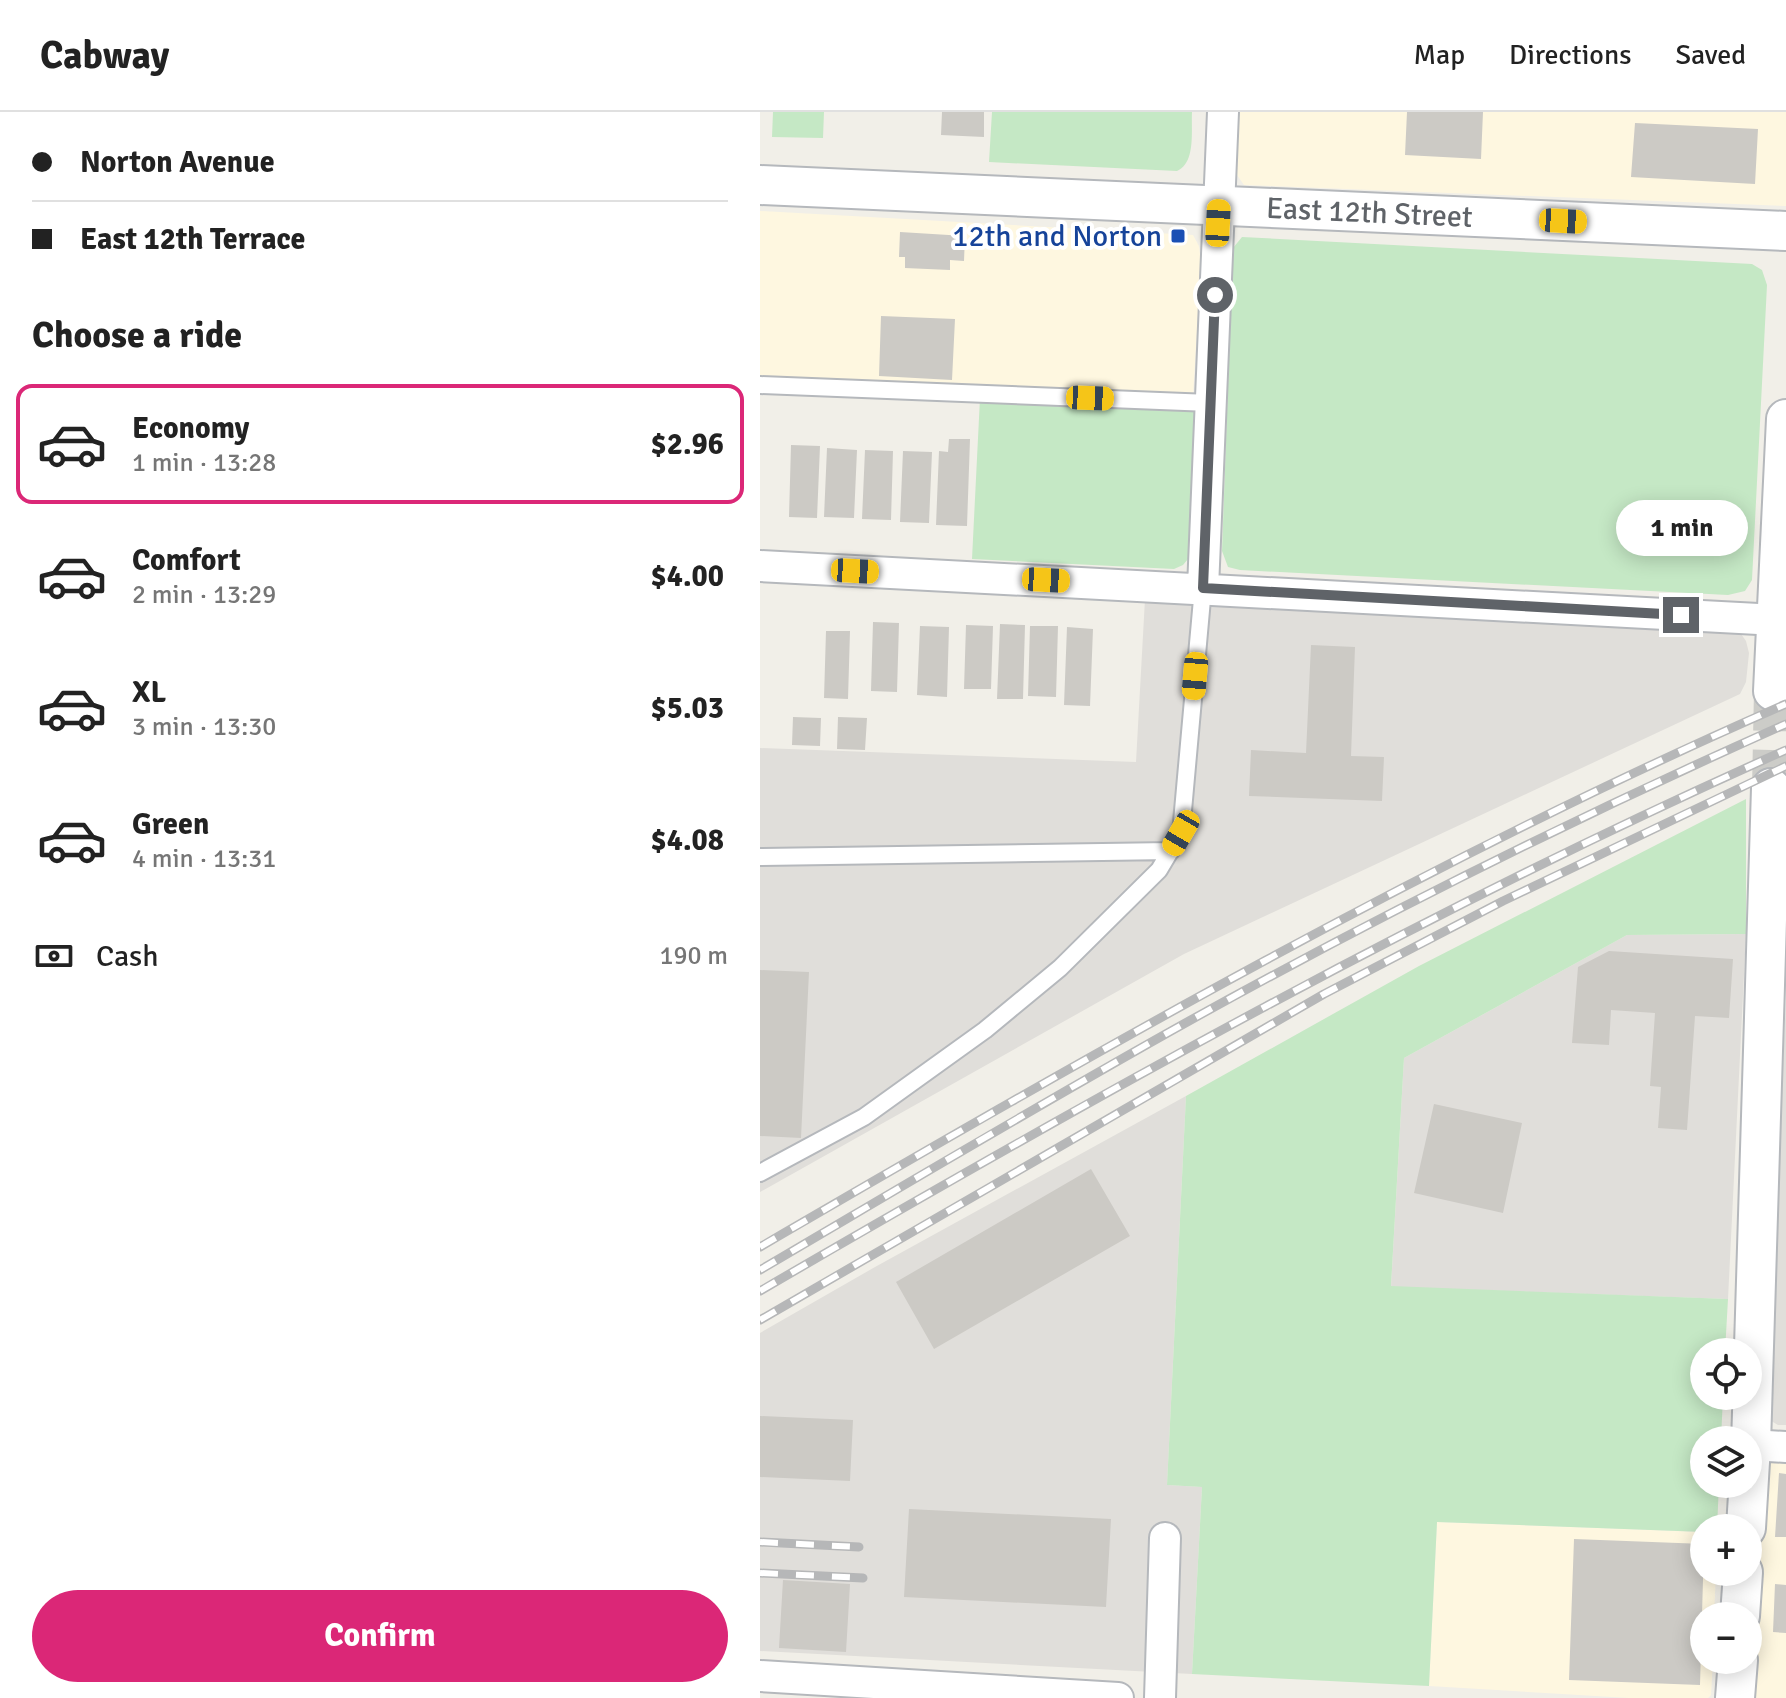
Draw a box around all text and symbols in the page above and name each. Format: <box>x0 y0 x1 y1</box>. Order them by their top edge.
text: Cabway <box>40 32 169 79</box>
text: Map <box>1413 38 1465 72</box>
text: Directions <box>1509 38 1631 72</box>
text: Saved <box>1675 38 1746 72</box>
text: Norton Avenue <box>80 144 275 181</box>
street label: East 12th Street <box>1265 190 1473 236</box>
car <box>1205 198 1231 248</box>
car <box>1538 208 1588 234</box>
place label: 12th and Norton <box>952 218 1162 255</box>
text: East 12th Terrace <box>80 221 305 258</box>
marker: 12th and Norton <box>1169 227 1187 245</box>
route start <box>1197 277 1233 313</box>
text: Choose a ride <box>32 313 242 358</box>
car <box>1066 385 1114 411</box>
icon: car <box>36 408 108 480</box>
text: Economy <box>132 410 249 447</box>
text: $2.96 <box>651 426 724 463</box>
text: 1 min · 13:28 <box>132 447 276 479</box>
callout: 1 min <box>1615 499 1747 555</box>
text: 1 min <box>1651 512 1713 544</box>
icon: car <box>36 540 108 612</box>
text: Comfort <box>132 542 241 579</box>
text: $4.00 <box>651 558 724 595</box>
car <box>830 558 880 584</box>
car <box>1021 567 1071 593</box>
text: 2 min · 13:29 <box>132 579 276 611</box>
route end <box>1663 597 1699 633</box>
car <box>1181 651 1209 701</box>
icon: car <box>36 672 108 744</box>
text: XL <box>132 674 166 711</box>
text: $5.03 <box>651 690 724 727</box>
text: 3 min · 13:30 <box>132 711 276 743</box>
icon: car <box>36 804 108 876</box>
text: Green <box>132 806 209 843</box>
car <box>1159 806 1203 860</box>
text: $4.08 <box>651 822 724 859</box>
text: 4 min · 13:31 <box>132 843 276 875</box>
icon: cash <box>32 934 76 978</box>
text: Cash <box>96 938 159 975</box>
text: 190 m <box>659 940 728 972</box>
map controls <box>1690 1338 1762 1674</box>
button: locate <box>1690 1338 1762 1410</box>
button: layers <box>1690 1426 1762 1498</box>
button: + <box>1690 1514 1762 1586</box>
button: Confirm <box>32 1590 728 1682</box>
button: − <box>1690 1602 1762 1674</box>

